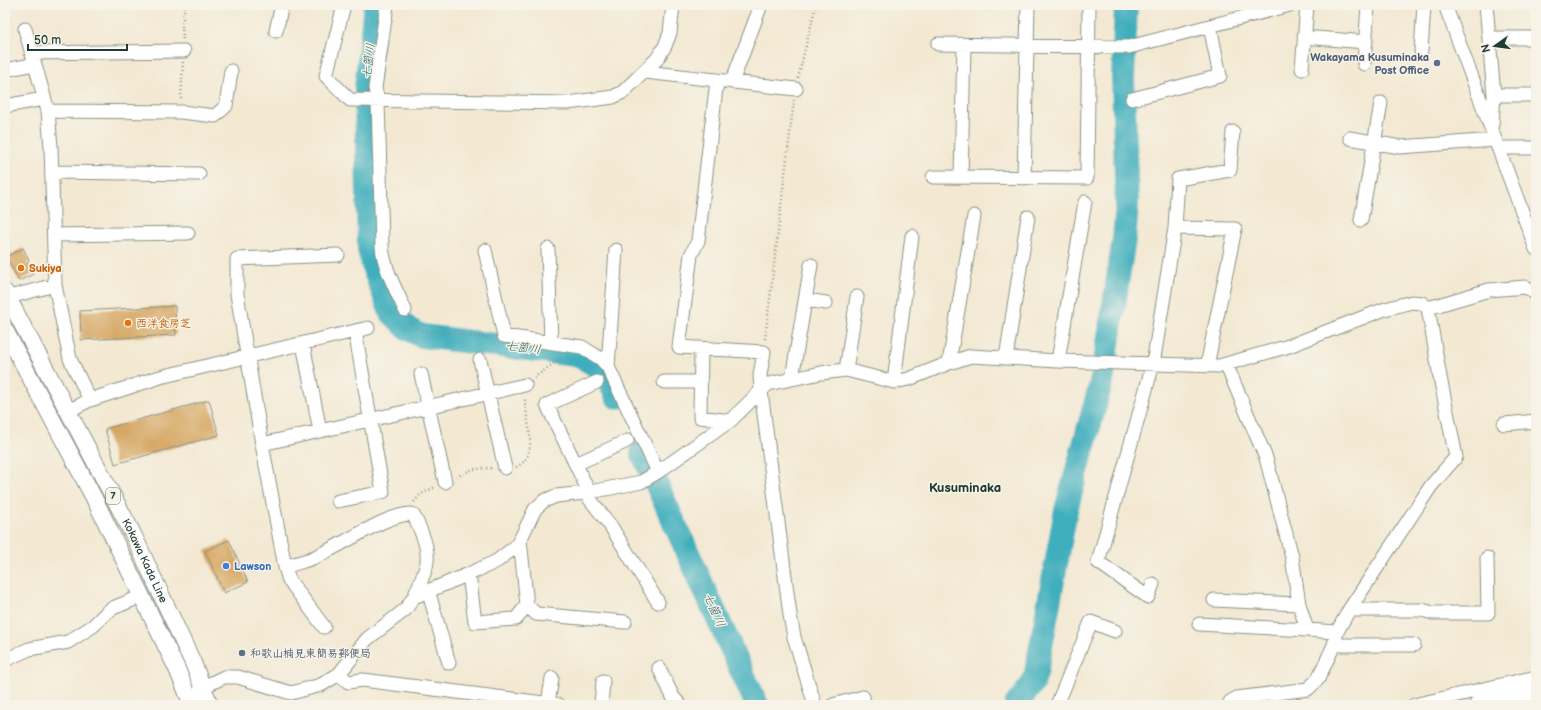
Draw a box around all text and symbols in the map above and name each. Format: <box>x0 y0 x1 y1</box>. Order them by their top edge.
scale bar <box>28 26 127 52</box>
north arrow <box>1475 26 1515 66</box>
text: 50 m <box>34 33 61 48</box>
water label: 七箇川 <box>359 42 379 80</box>
text: N <box>1478 43 1493 54</box>
place label: Wakayama Kusuminaka Post Office <box>1310 51 1429 77</box>
marker: Wakayama Kusuminaka Post Office <box>1432 58 1442 68</box>
place label: Sukiya <box>29 262 62 275</box>
marker: Sukiya <box>16 263 26 273</box>
place label: 西洋食房芝 <box>136 317 191 330</box>
marker: 西洋食房芝 <box>123 318 133 328</box>
water label: 七箇川 <box>504 338 542 358</box>
district label: Kusuminaka <box>929 480 1001 496</box>
road number: 7 <box>106 488 120 504</box>
street label: Kokawa Kada Line <box>120 516 171 605</box>
place label: Lawson <box>234 560 272 573</box>
marker: Lawson <box>221 561 231 571</box>
water label: 七箇川 <box>700 590 728 630</box>
place label: 和歌山楠見東簡易郵便局 <box>250 647 371 660</box>
marker: 和歌山楠見東簡易郵便局 <box>237 648 247 658</box>

